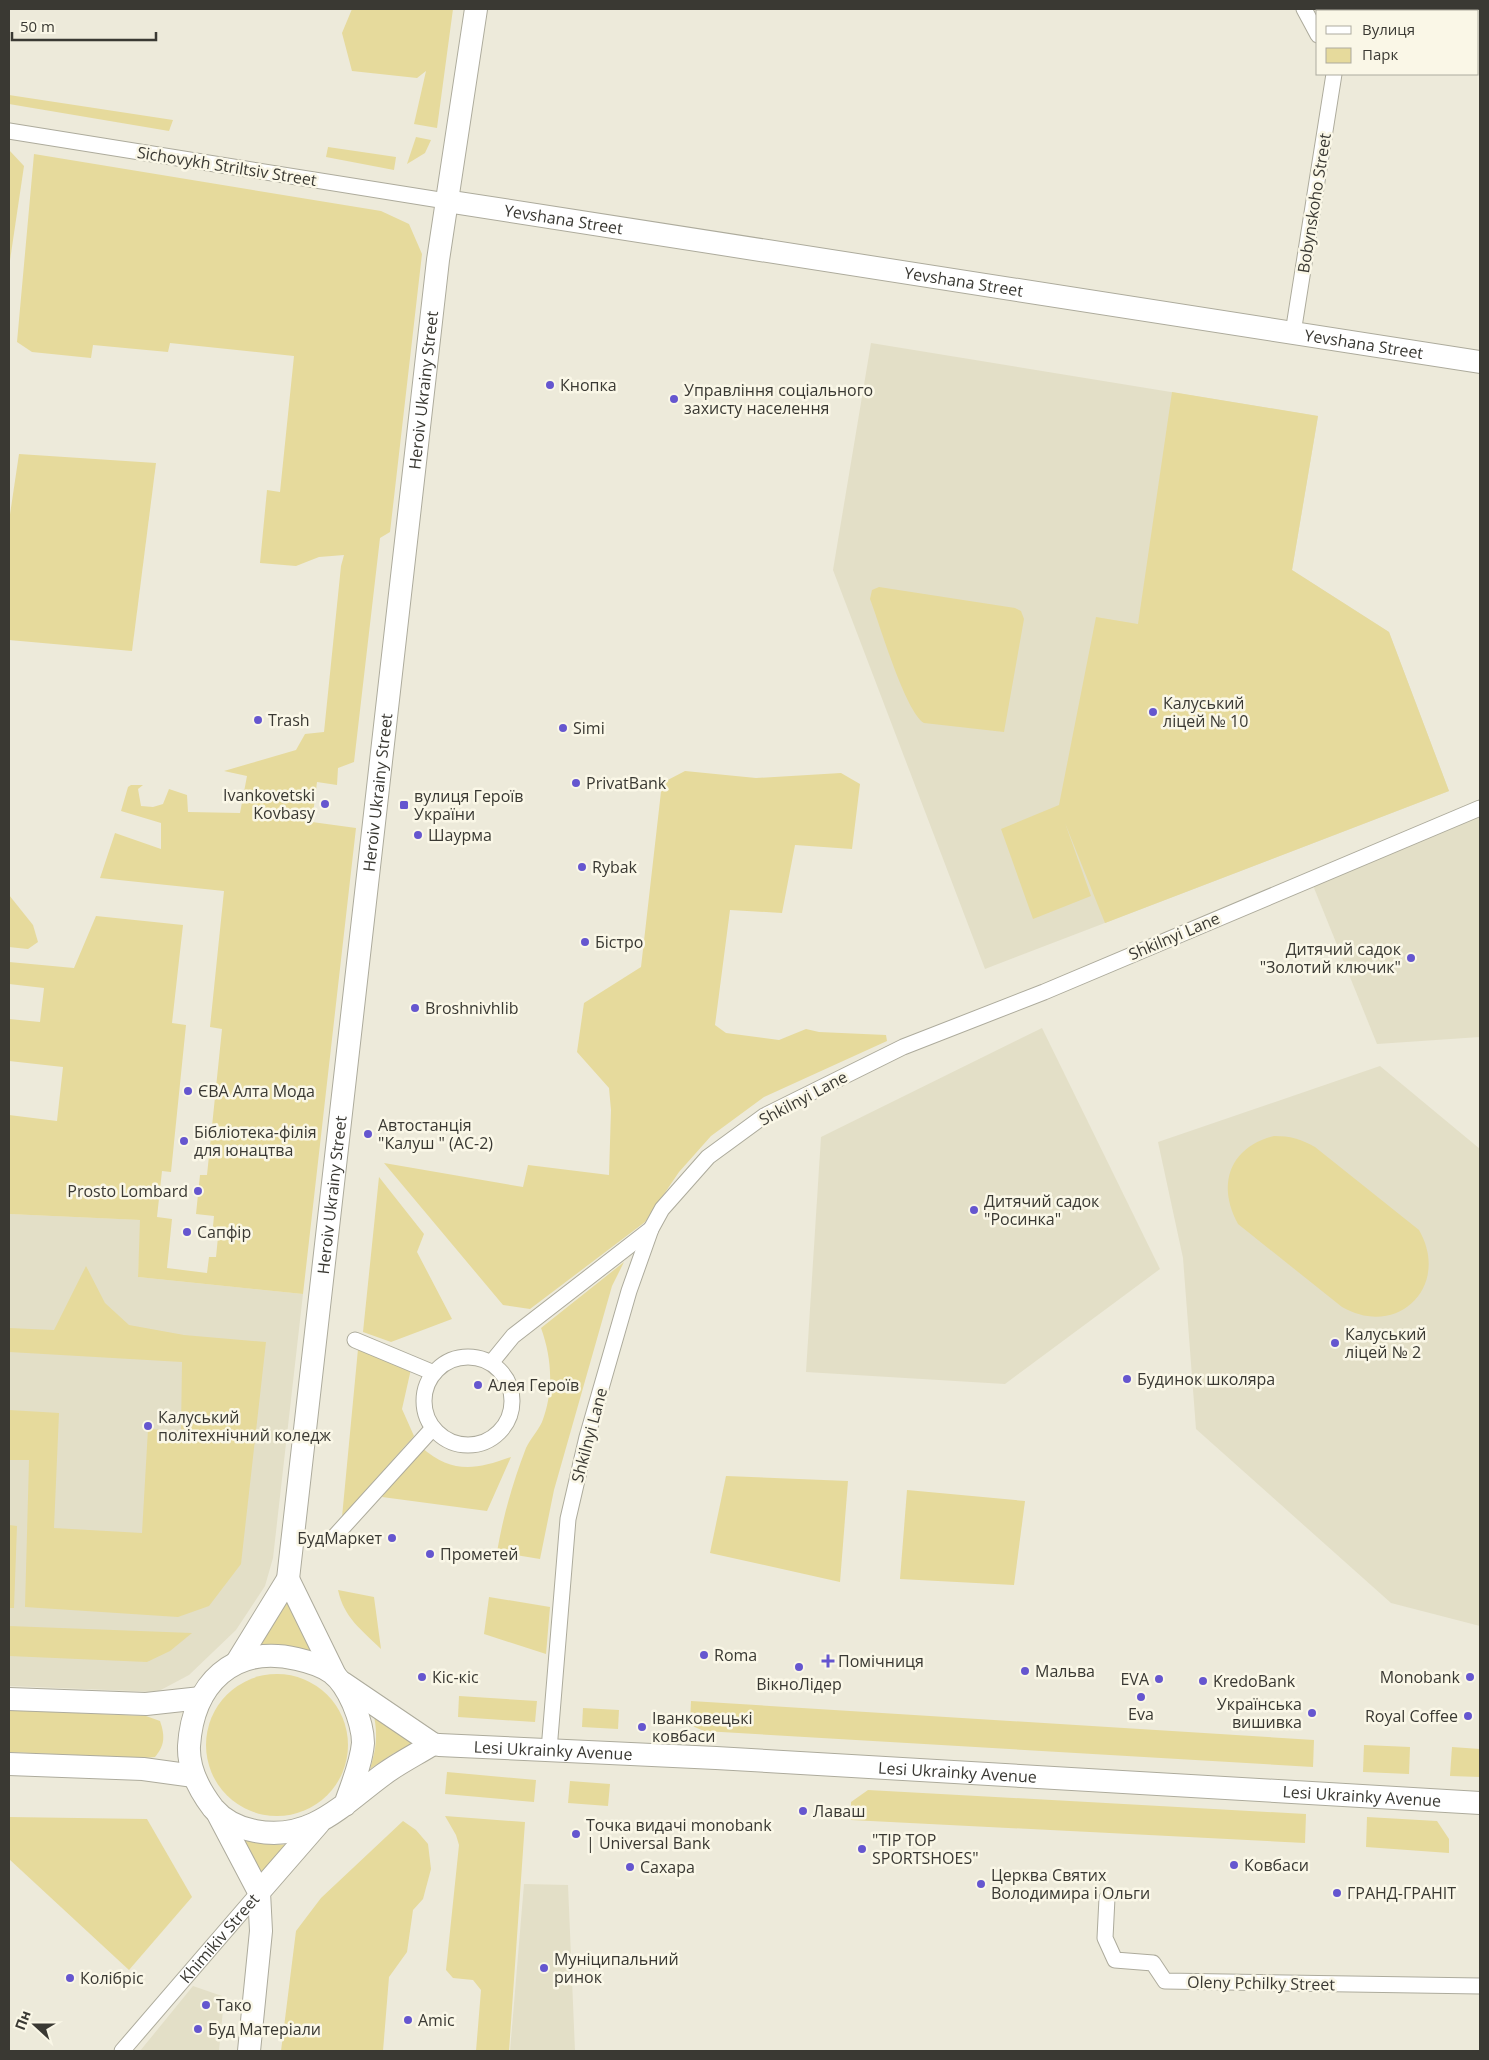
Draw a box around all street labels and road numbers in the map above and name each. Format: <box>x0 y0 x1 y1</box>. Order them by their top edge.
street label: Bobynskoho Street <box>1292 131 1336 275</box>
street label: Sichovykh Striltsiv Street <box>136 141 319 191</box>
street label: Yevshana Street <box>503 199 625 239</box>
street label: Yevshana Street <box>903 262 1025 302</box>
street label: Heroiv Ukrainy Street <box>403 309 443 471</box>
street label: Yevshana Street <box>1303 324 1425 364</box>
street label: Heroiv Ukrainy Street <box>358 712 397 873</box>
street label: Shkilnyi Lane <box>1125 907 1223 965</box>
street label: Shkilnyi Lane <box>755 1065 851 1131</box>
street label: Heroiv Ukrainy Street <box>312 1114 352 1275</box>
street label: Shkilnyi Lane <box>566 1385 612 1485</box>
street label: Lesi Ukrainky Avenue <box>473 1736 633 1765</box>
street label: Lesi Ukrainky Avenue <box>878 1757 1037 1788</box>
street label: Lesi Ukrainky Avenue <box>1282 1780 1442 1812</box>
street label: Khimikiv Street <box>174 1888 264 1988</box>
street label: Oleny Pchilky Street <box>1187 1971 1335 1995</box>

